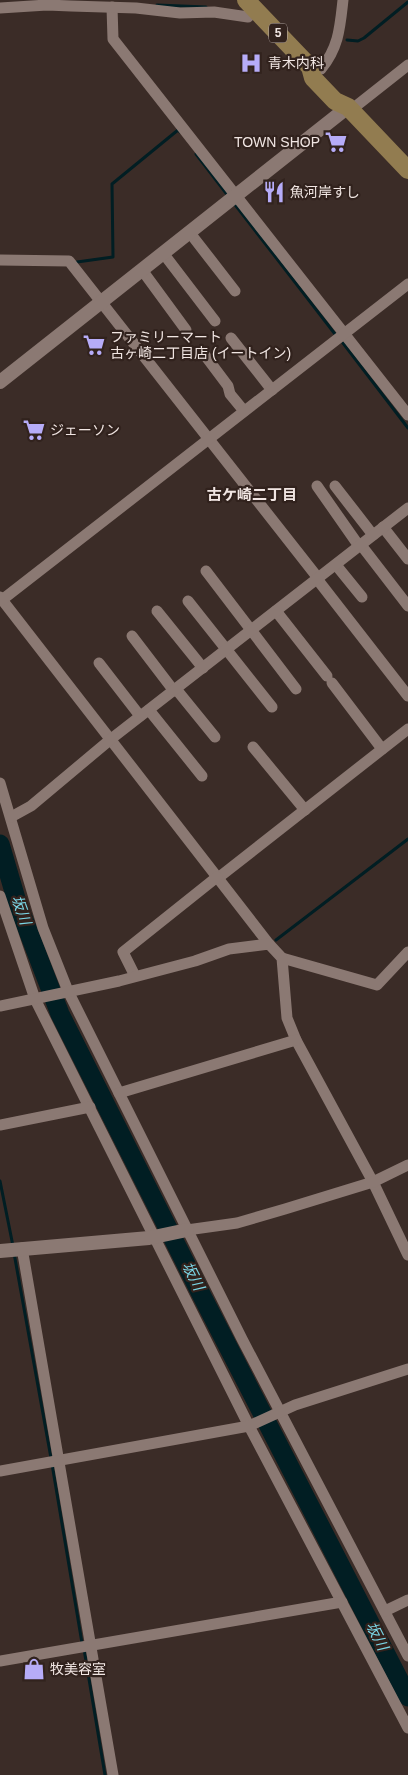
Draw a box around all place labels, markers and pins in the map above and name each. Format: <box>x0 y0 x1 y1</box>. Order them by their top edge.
hospital icon: 青木内科 <box>238 50 264 76</box>
place label: 青木内科 <box>268 55 324 71</box>
supermarket icon: TOWN SHOP <box>323 129 349 155</box>
place label: TOWN SHOP <box>234 134 320 150</box>
restaurant icon: 魚河岸すし <box>261 179 287 205</box>
place label: 魚河岸すし <box>290 184 360 200</box>
place label: ファミリーマート 古ヶ崎二丁目店 (イートイン) <box>110 329 291 361</box>
supermarket icon: ファミリーマート 古ヶ崎二丁目店 (イートイン) <box>81 332 107 358</box>
supermarket icon: ジェーソン <box>21 417 47 443</box>
place label: ジェーソン <box>50 422 120 438</box>
shop icon: 牧美容室 <box>21 1656 47 1682</box>
place label: 牧美容室 <box>50 1661 106 1677</box>

